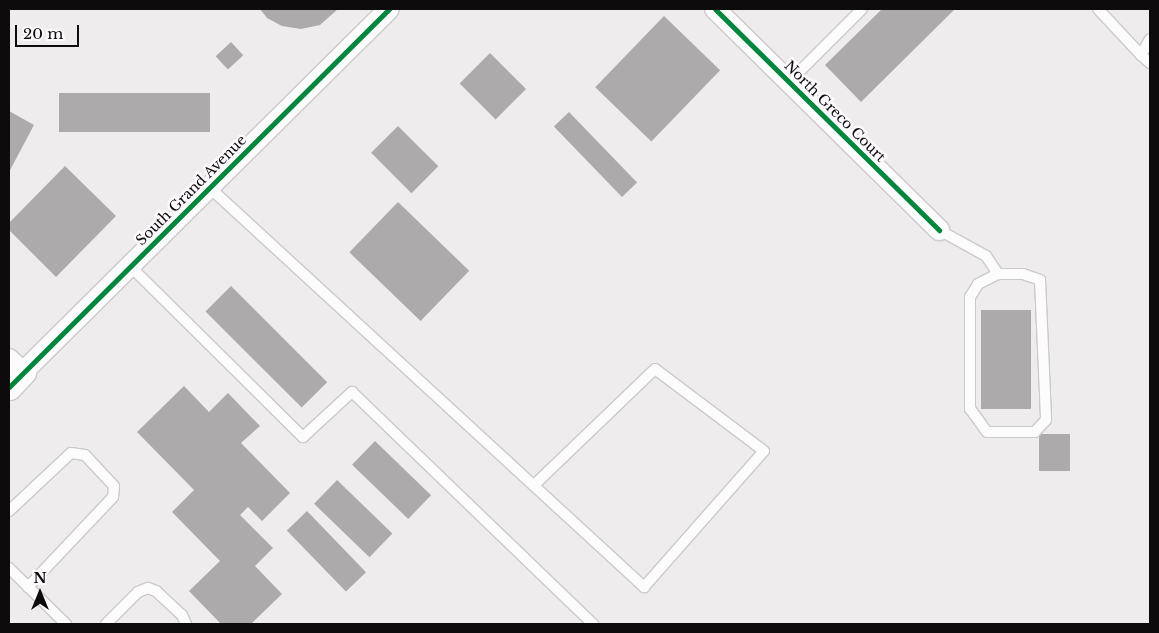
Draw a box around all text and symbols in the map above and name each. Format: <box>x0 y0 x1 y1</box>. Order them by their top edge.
scale bar <box>18 15 81 47</box>
text: 20 m <box>23 24 63 43</box>
street label: North Greco Court <box>781 57 889 165</box>
street label: South Grand Avenue <box>132 131 250 249</box>
north arrow <box>15 568 65 618</box>
text: N <box>33 569 47 587</box>

